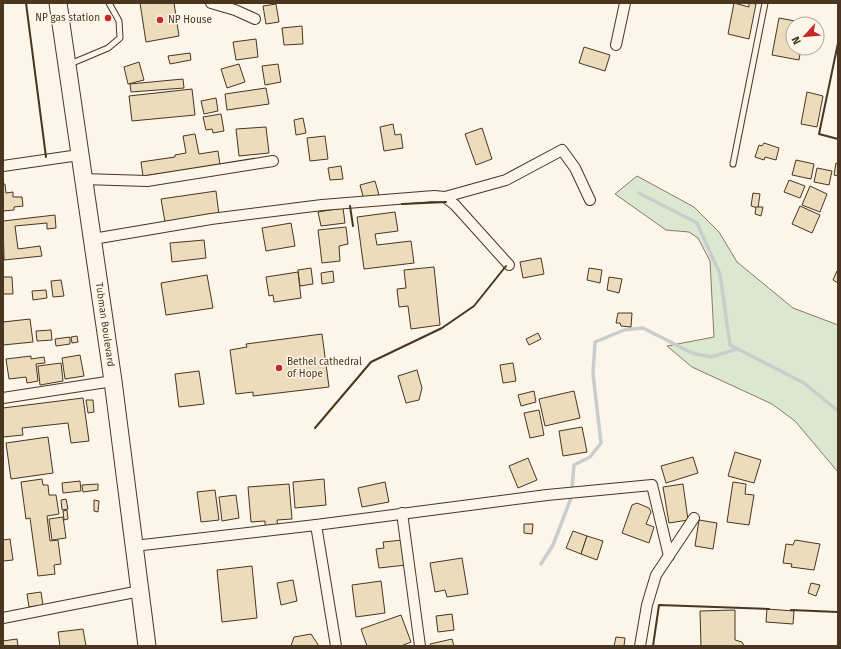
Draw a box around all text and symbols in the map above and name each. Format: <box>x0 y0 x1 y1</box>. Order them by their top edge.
place label: NP gas station <box>35 12 100 24</box>
marker: NP gas station <box>103 13 113 23</box>
place label: NP House <box>168 14 212 26</box>
marker: NP House <box>155 15 165 25</box>
north arrow <box>785 16 825 56</box>
text: N <box>789 34 804 47</box>
street label: Tubman Boulevard <box>93 282 117 368</box>
place label: Bethel cathedral of Hope <box>287 356 362 380</box>
marker: Bethel cathedral of Hope <box>274 363 284 373</box>

